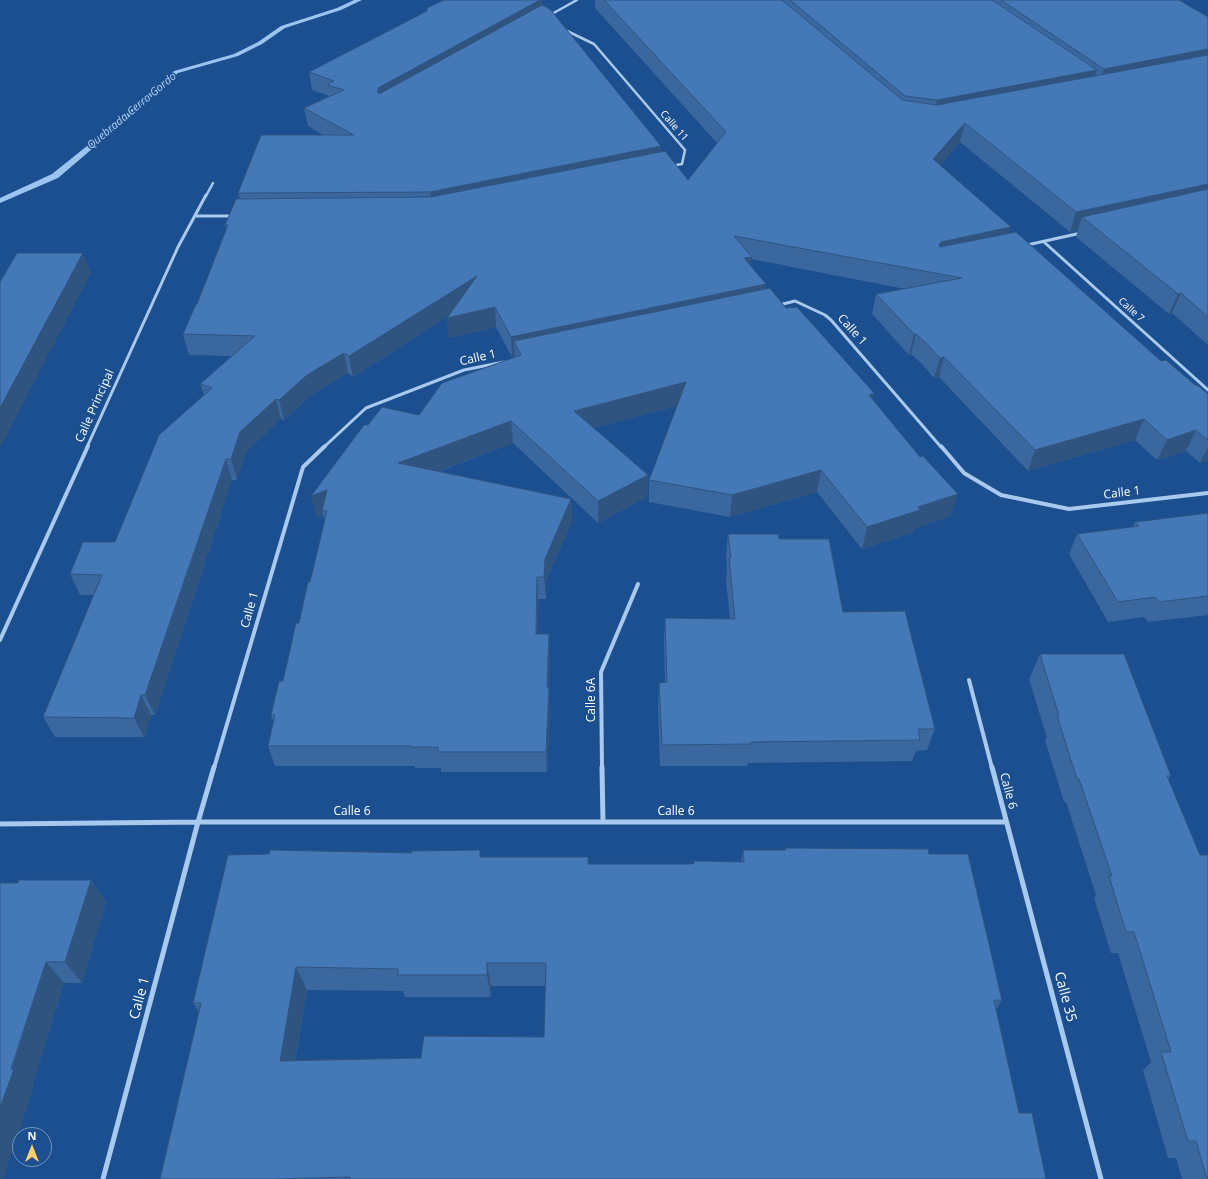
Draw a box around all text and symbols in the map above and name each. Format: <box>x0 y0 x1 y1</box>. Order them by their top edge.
water label: Quebrada Cerro Gordo <box>85 70 179 152</box>
street label: Calle 11 <box>657 108 691 144</box>
street label: Calle 7 <box>1116 295 1146 325</box>
street label: Calle 1 <box>834 311 870 349</box>
street label: Calle 1 <box>458 347 498 369</box>
street label: Calle Principal <box>72 367 118 445</box>
street label: Calle 1 <box>1103 484 1141 502</box>
street label: Calle 1 <box>238 590 262 630</box>
street label: Calle 6A <box>585 678 599 722</box>
street label: Calle 6 <box>996 771 1020 811</box>
street label: Calle 6 <box>333 805 371 819</box>
street label: Calle 6 <box>657 805 695 819</box>
street label: Calle 35 <box>1050 970 1080 1024</box>
street label: Calle 1 <box>126 975 154 1021</box>
north arrow <box>12 1127 52 1167</box>
text: N <box>28 1128 36 1143</box>

